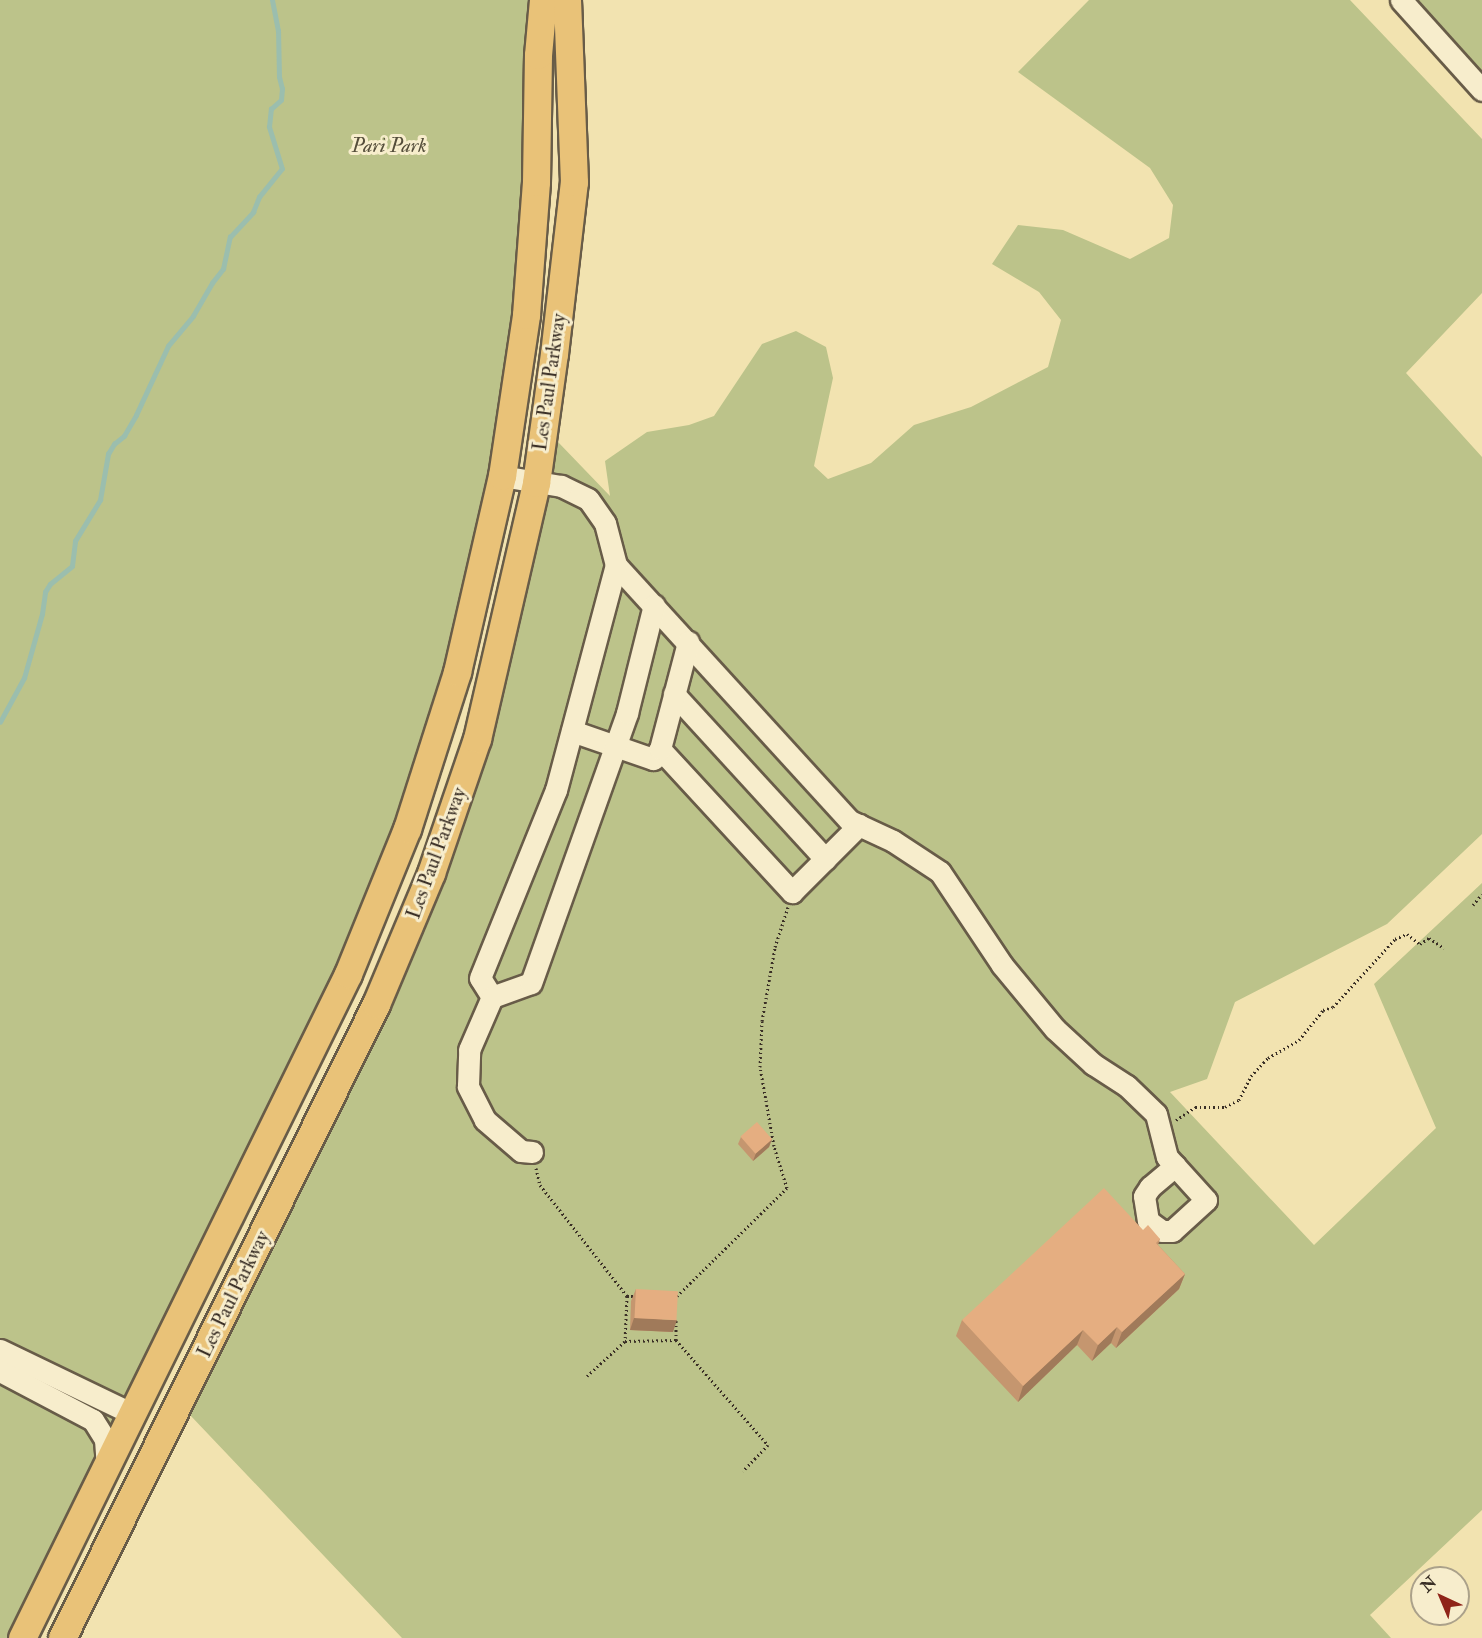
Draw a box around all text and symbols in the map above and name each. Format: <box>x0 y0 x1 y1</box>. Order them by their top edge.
park label: Pari Park <box>352 133 426 157</box>
street label: Les Paul Parkway <box>527 312 571 452</box>
street label: Les Paul Parkway <box>401 784 471 922</box>
street label: Les Paul Parkway <box>192 1227 274 1361</box>
north arrow <box>1410 1566 1470 1626</box>
text: N <box>1417 1572 1441 1597</box>

